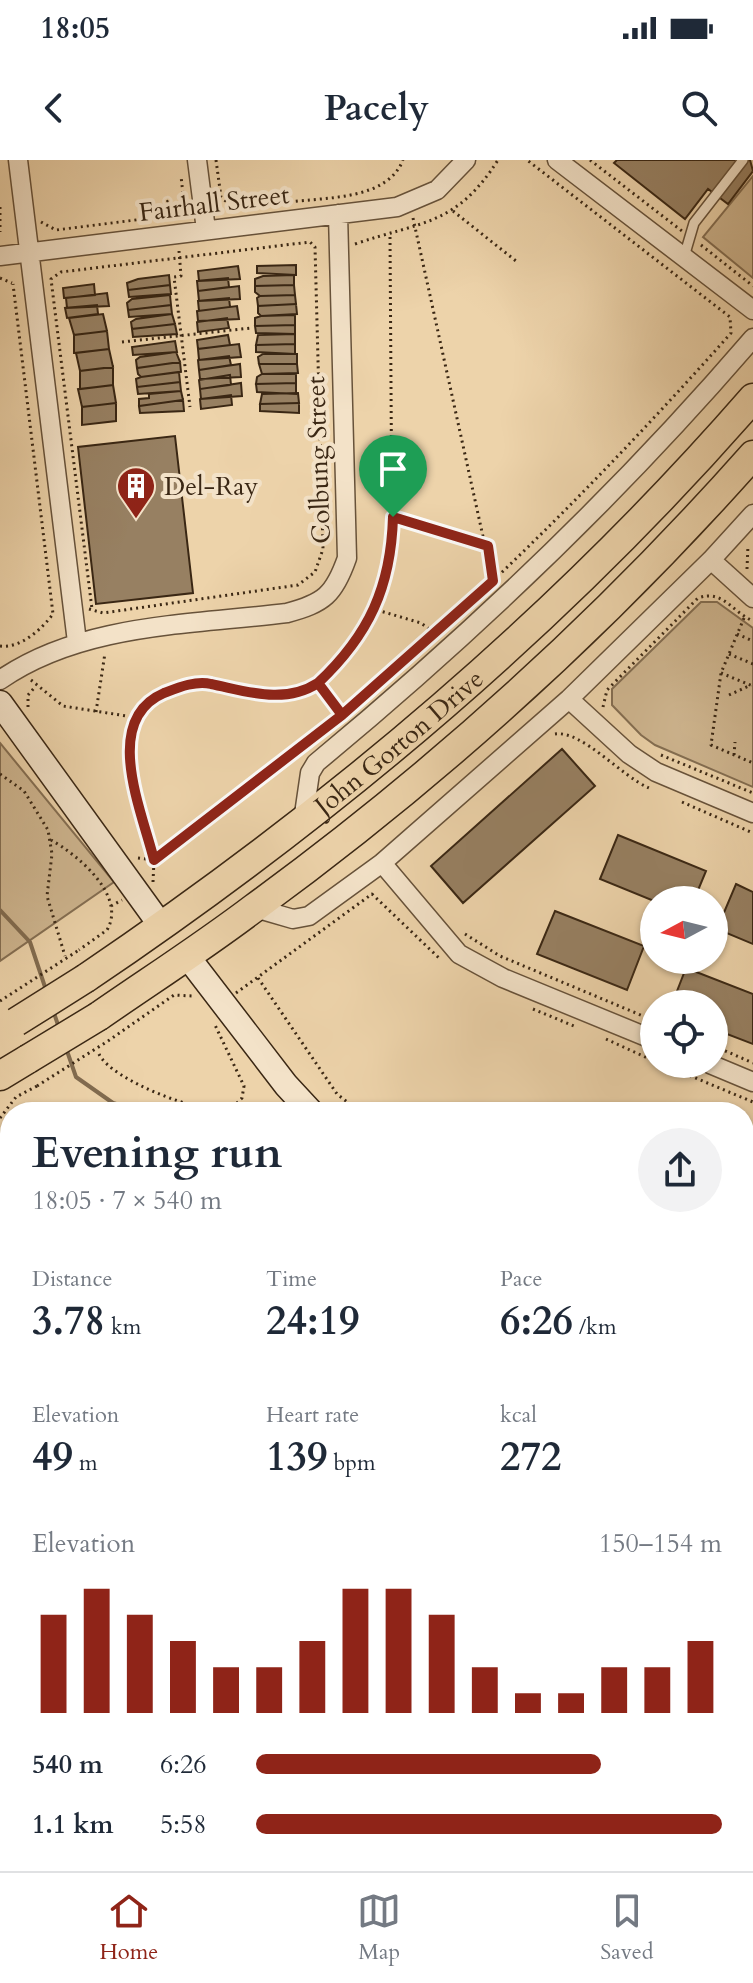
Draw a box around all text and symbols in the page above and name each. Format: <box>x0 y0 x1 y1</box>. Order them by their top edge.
text: 18:05 <box>40 8 110 49</box>
text: Pacely <box>324 84 429 133</box>
icon: back <box>32 86 76 130</box>
icon: search <box>677 86 721 130</box>
street label: Fairhall Street <box>137 177 291 230</box>
street label: Colbung Street <box>298 376 339 544</box>
pin <box>359 435 427 517</box>
icon: arrive <box>371 447 415 491</box>
building icon: Del-Ray <box>115 465 157 520</box>
place label: Del-Ray <box>164 469 258 504</box>
street label: John Gorton Drive <box>304 662 491 826</box>
north arrow <box>640 886 728 974</box>
map controls <box>640 886 728 1078</box>
button: locate <box>640 990 728 1078</box>
text: Evening run <box>32 1123 282 1183</box>
button: share <box>638 1128 722 1212</box>
text: 18:05 · 7 × 540 m <box>32 1183 222 1218</box>
text: Distance <box>32 1264 112 1294</box>
text: Time <box>266 1264 317 1294</box>
text: Pace <box>500 1264 543 1294</box>
text: 3.78 <box>32 1294 105 1349</box>
text: 24:19 <box>266 1294 360 1349</box>
text: 6:26 <box>500 1294 573 1349</box>
text: km <box>105 1312 141 1342</box>
text: /km <box>573 1312 617 1342</box>
text: Elevation <box>32 1400 119 1430</box>
text: Heart rate <box>266 1400 359 1430</box>
text: kcal <box>500 1400 537 1430</box>
text: 49 <box>32 1430 73 1485</box>
text: 139 <box>266 1430 327 1485</box>
text: 272 <box>500 1430 561 1485</box>
text: m <box>73 1448 98 1478</box>
text: bpm <box>327 1448 376 1478</box>
text: Elevation <box>32 1526 135 1561</box>
text: 150–154 m <box>599 1526 722 1561</box>
text: 540 m <box>32 1747 103 1782</box>
text: 6:26 <box>160 1747 207 1782</box>
text: 1.1 km <box>32 1807 113 1842</box>
text: 5:58 <box>160 1807 207 1842</box>
tab: Home <box>99 1889 158 1967</box>
tab: Map <box>357 1889 401 1967</box>
tab: Saved <box>600 1889 654 1967</box>

